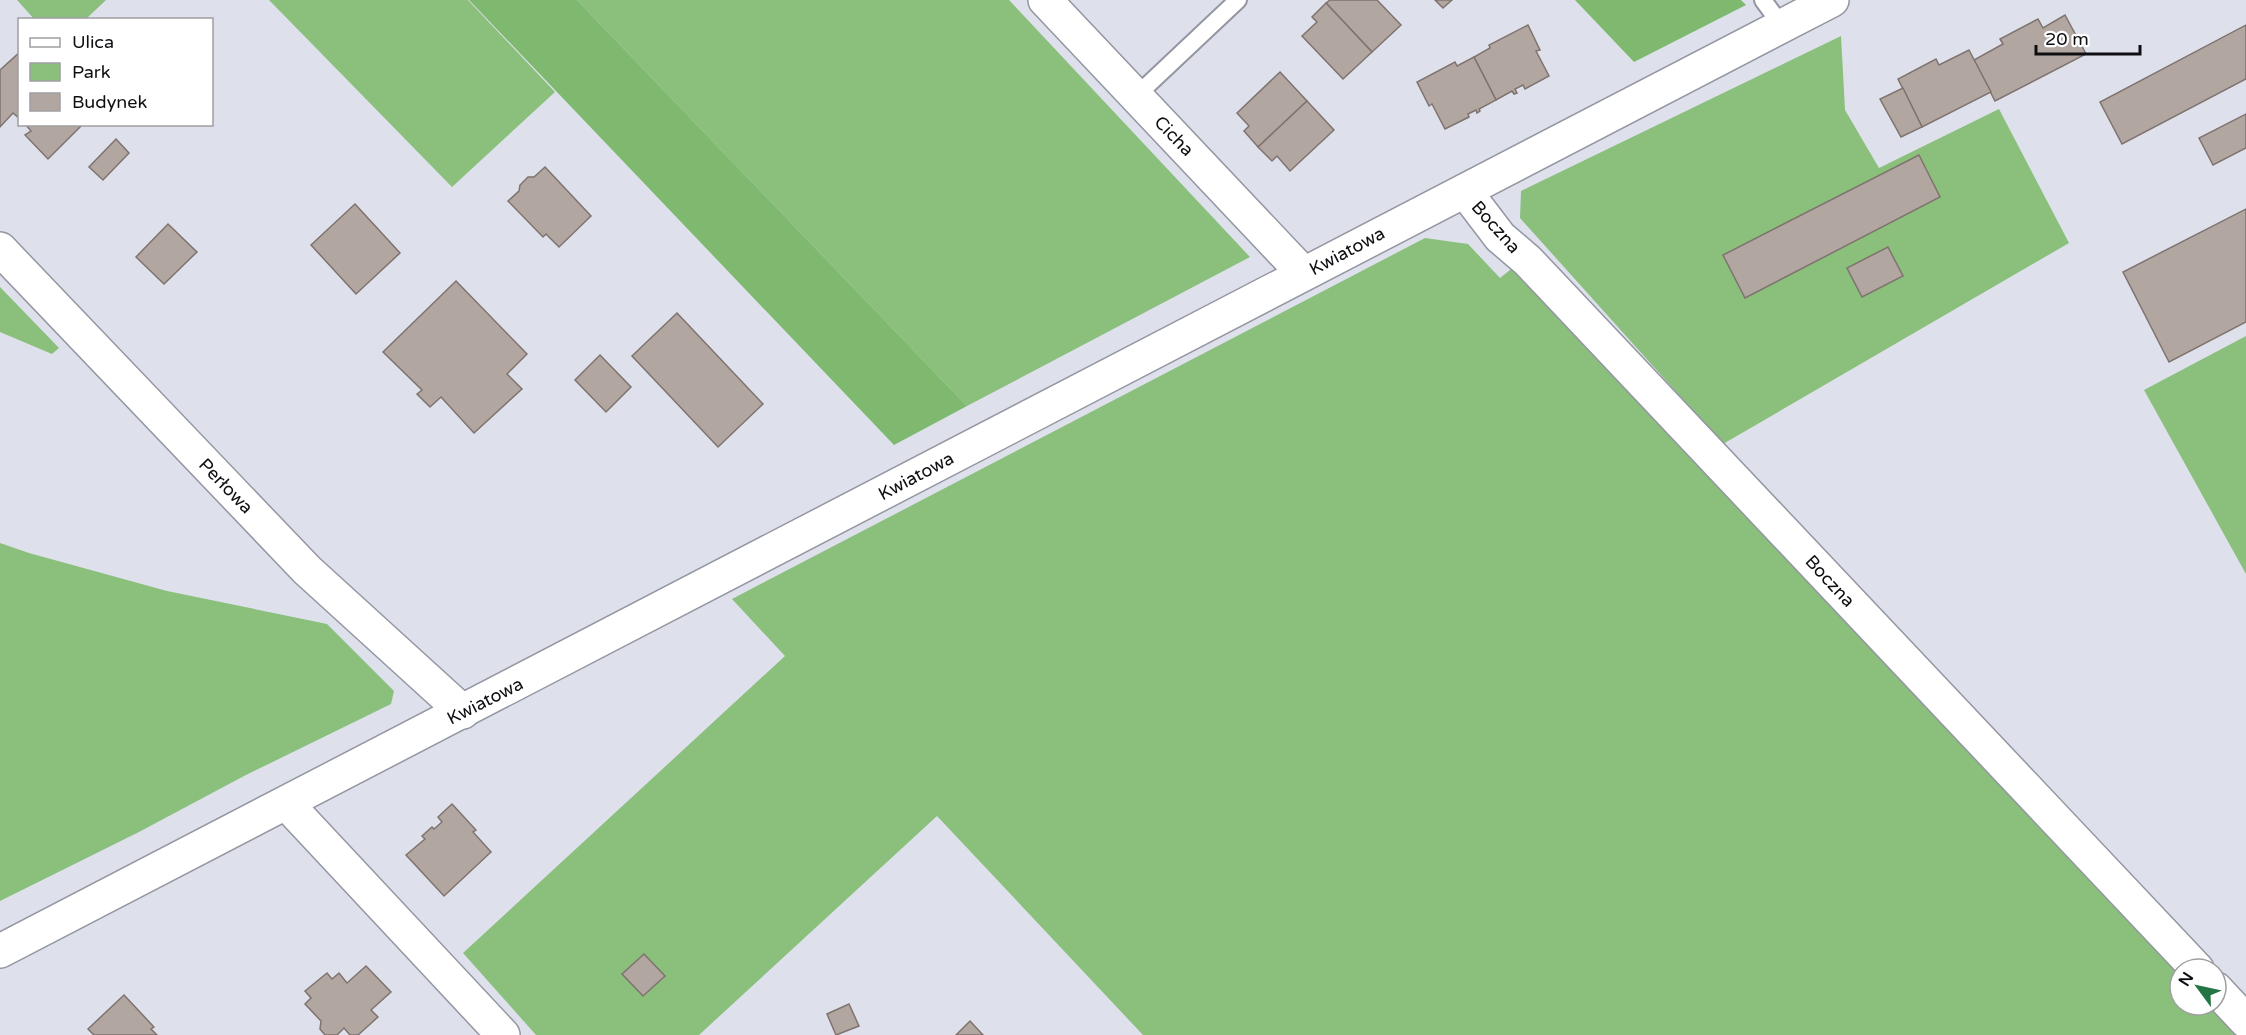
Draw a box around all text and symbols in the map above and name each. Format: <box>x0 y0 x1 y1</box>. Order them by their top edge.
legend <box>18 18 213 126</box>
scale bar <box>2036 18 2140 56</box>
text: 20 m <box>2045 28 2089 50</box>
text: Ulica <box>72 31 114 53</box>
text: Park <box>72 61 111 83</box>
text: Budynek <box>72 91 147 113</box>
street label: Cicha <box>1150 111 1198 161</box>
street label: Boczna <box>1467 196 1525 258</box>
street label: Kwiatowa <box>1305 222 1389 280</box>
street label: Kwiatowa <box>874 447 958 505</box>
street label: Perłowa <box>194 454 258 518</box>
street label: Boczna <box>1800 550 1860 612</box>
street label: Kwiatowa <box>443 672 527 730</box>
north arrow <box>2168 957 2228 1017</box>
text: N <box>2174 969 2198 990</box>

